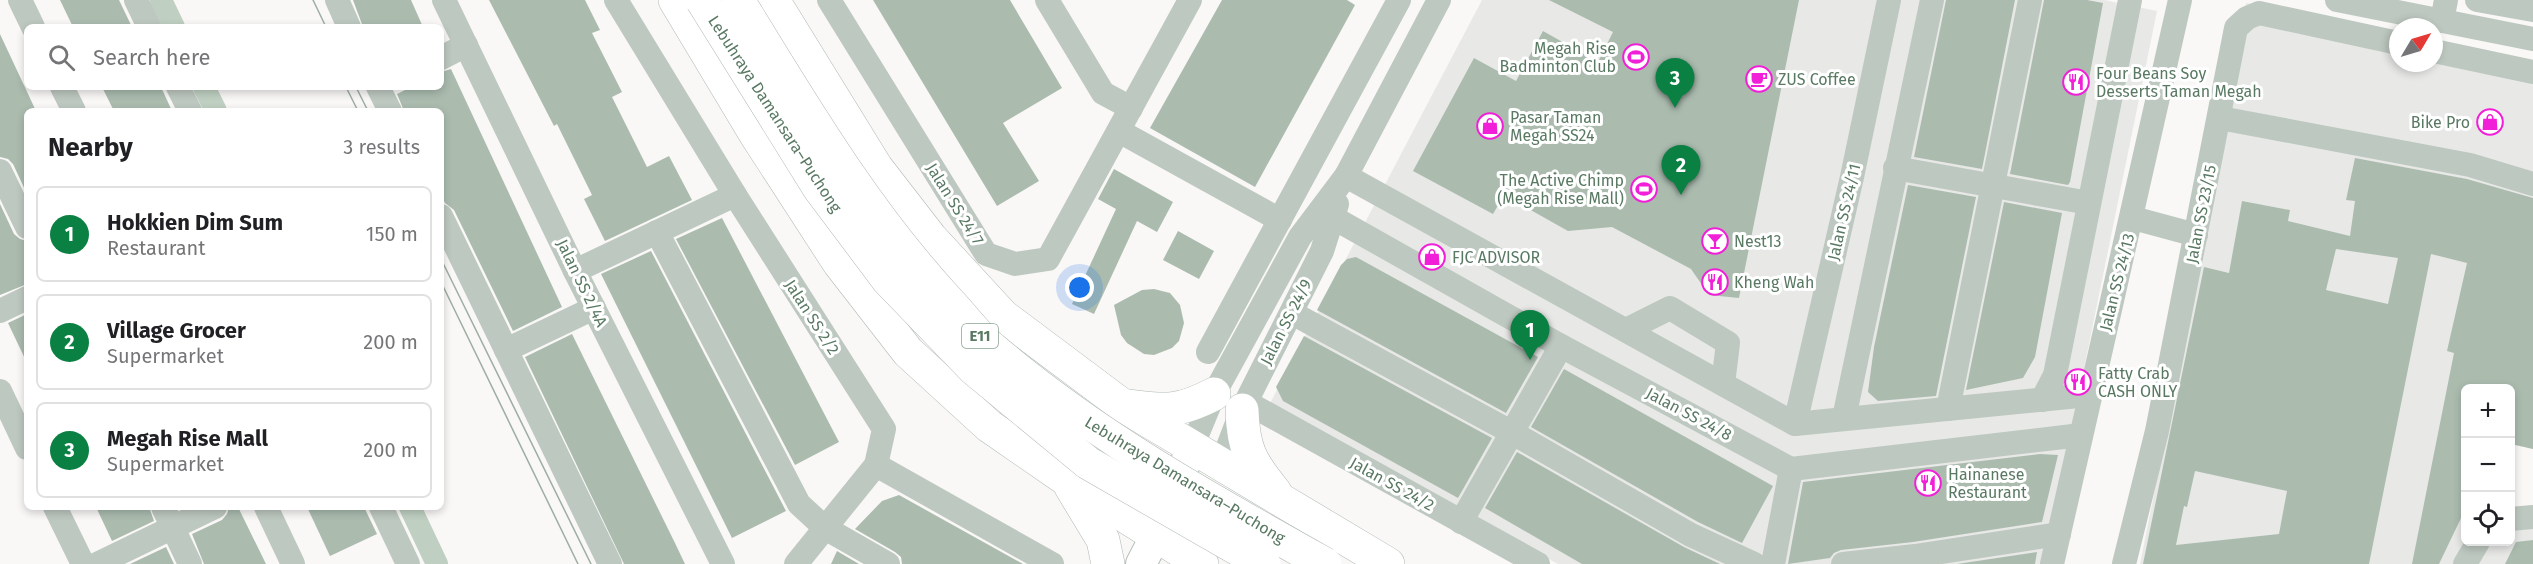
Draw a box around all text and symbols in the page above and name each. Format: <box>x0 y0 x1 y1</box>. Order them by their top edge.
street label: Lebuhraya Damansara–Puchong <box>704 12 846 216</box>
north arrow <box>2389 18 2443 72</box>
search box <box>24 24 444 90</box>
place label: Megah Rise Badminton Club <box>1500 39 1616 76</box>
icon: search <box>45 41 78 74</box>
sports icon: Megah Rise Badminton Club <box>1621 42 1651 72</box>
text: Search here <box>93 44 211 71</box>
pin: 3 <box>1656 58 1694 108</box>
cafe icon: ZUS Coffee <box>1744 64 1774 94</box>
place label: Four Beans Soy Desserts Taman Megah <box>2096 64 2262 101</box>
restaurant icon: Four Beans Soy Desserts Taman Megah <box>2061 67 2091 97</box>
place label: ZUS Coffee <box>1778 70 1856 89</box>
shop icon: Bike Pro <box>2475 107 2505 137</box>
place label: Pasar Taman Megah SS24 <box>1510 108 1601 145</box>
shop icon: Pasar Taman Megah SS24 <box>1475 111 1505 141</box>
place label: Bike Pro <box>2411 113 2470 132</box>
text: Nearby <box>48 132 133 163</box>
text: 3 results <box>343 135 420 159</box>
pin: 2 <box>1662 146 1700 195</box>
street label: Jalan SS 24/7 <box>922 160 988 248</box>
street label: Jalan SS 24/11 <box>1824 162 1864 262</box>
street label: Jalan SS 23/15 <box>2182 163 2220 265</box>
place label: The Active Chimp (Megah Rise Mall) <box>1497 171 1624 208</box>
sports icon: The Active Chimp (Megah Rise Mall) <box>1629 174 1659 204</box>
text: Hokkien Dim Sum <box>107 209 283 236</box>
text: 1 <box>65 222 74 246</box>
text: 150 m <box>366 222 418 246</box>
bar icon: Nest13 <box>1700 226 1730 256</box>
street label: Jalan SS 24/13 <box>2096 231 2138 333</box>
place label: Nest13 <box>1734 232 1782 251</box>
text: Restaurant <box>107 236 205 260</box>
street label: Jalan SS 2/4A <box>553 236 612 331</box>
shop icon: FJC ADVISOR <box>1417 242 1447 272</box>
place label: FJC ADVISOR <box>1452 248 1541 267</box>
restaurant icon: Kheng Wah <box>1700 267 1730 297</box>
your location <box>1065 273 1094 302</box>
place label: Kheng Wah <box>1734 273 1814 292</box>
street label: Jalan SS 2/2 <box>781 276 843 358</box>
street label: Jalan SS 24/9 <box>1256 276 1316 368</box>
pin: 1 <box>1510 310 1550 360</box>
text: Village Grocer <box>107 317 246 344</box>
road number: E11 <box>962 324 998 348</box>
text: 2 <box>64 330 75 354</box>
text: 200 m <box>363 330 418 354</box>
text: Supermarket <box>107 344 224 368</box>
place label: Fatty Crab CASH ONLY <box>2098 364 2177 401</box>
restaurant icon: Fatty Crab CASH ONLY <box>2063 367 2093 397</box>
street label: Jalan SS 24/8 <box>1643 383 1735 445</box>
map controls <box>2461 384 2515 546</box>
button: + <box>2461 384 2515 438</box>
street label: Lebuhraya Damansara–Puchong <box>1081 412 1289 548</box>
text: Megah Rise Mall <box>107 425 268 452</box>
text: 3 <box>64 438 75 462</box>
text: 200 m <box>363 438 418 462</box>
button: − <box>2461 438 2515 492</box>
text: Supermarket <box>107 452 224 476</box>
street label: Jalan SS 24/2 <box>1347 453 1437 515</box>
place label: Hainanese Restaurant <box>1948 465 2027 502</box>
restaurant icon: Hainanese Restaurant <box>1913 468 1943 498</box>
button: locate <box>2461 492 2515 546</box>

